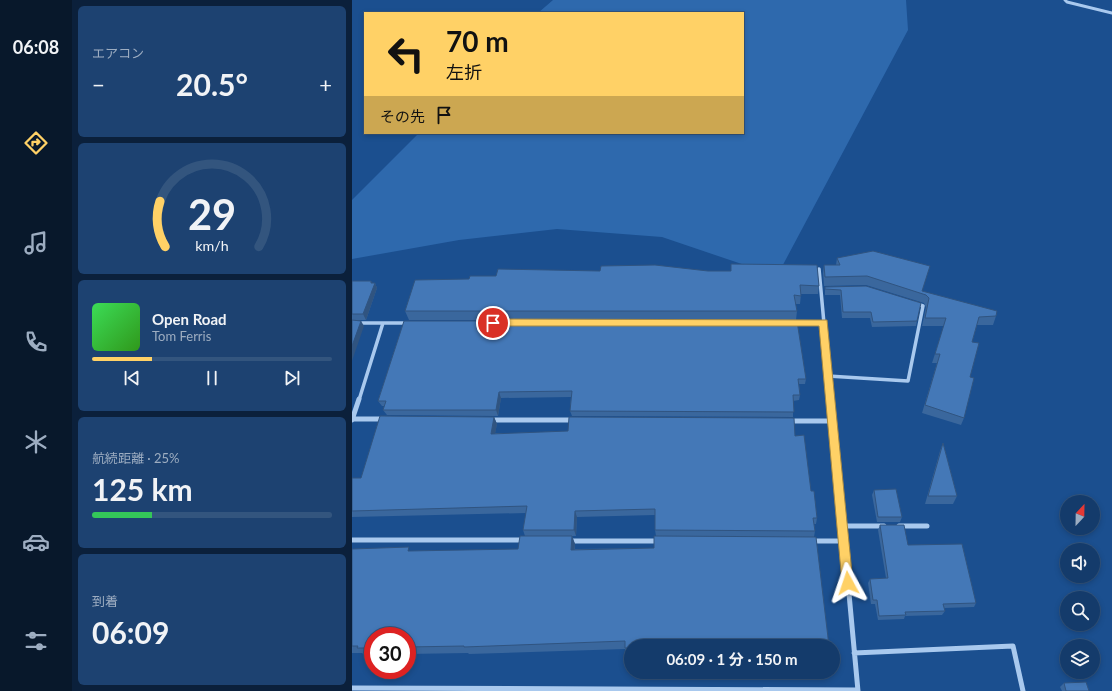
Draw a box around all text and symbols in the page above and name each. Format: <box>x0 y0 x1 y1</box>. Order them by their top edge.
text: 70 m <box>446 24 509 58</box>
icon: left <box>380 28 432 80</box>
text: 06:08 <box>13 36 59 58</box>
text: エアコン <box>92 45 144 61</box>
text: 左折 <box>446 61 482 83</box>
text: 20.5° <box>176 66 248 102</box>
text: − <box>92 71 105 98</box>
text: + <box>319 71 332 98</box>
icon: arrive <box>433 104 455 126</box>
text: その先 <box>380 107 425 125</box>
icon: directions <box>22 129 50 157</box>
text: 29 <box>188 188 236 238</box>
icon: music <box>22 229 50 257</box>
text: km/h <box>195 236 229 253</box>
pin <box>476 306 510 340</box>
text: Open Road <box>152 310 227 328</box>
icon: arrive <box>482 312 504 334</box>
icon: phone <box>22 328 50 356</box>
text: Tom Ferris <box>152 328 211 344</box>
icon: previous <box>121 367 143 389</box>
icon: pause <box>201 367 223 389</box>
icon: next <box>281 367 303 389</box>
icon: climate <box>22 428 50 456</box>
text: 航続距離 · 25% <box>92 450 180 466</box>
text: 125 km <box>92 471 193 507</box>
north arrow <box>1060 495 1100 535</box>
map controls <box>1060 495 1100 679</box>
icon: car <box>22 528 50 556</box>
button: sound <box>1060 543 1100 583</box>
position arrow <box>827 562 869 604</box>
button: search <box>1060 591 1100 631</box>
text: 到着 <box>92 593 118 609</box>
text: 06:09 <box>92 614 169 650</box>
icon: filters <box>22 627 50 655</box>
speed limit sign: 30 <box>364 627 416 679</box>
button: layers <box>1060 639 1100 679</box>
text: 06:09 · 1 分 · 150 m <box>666 650 798 668</box>

